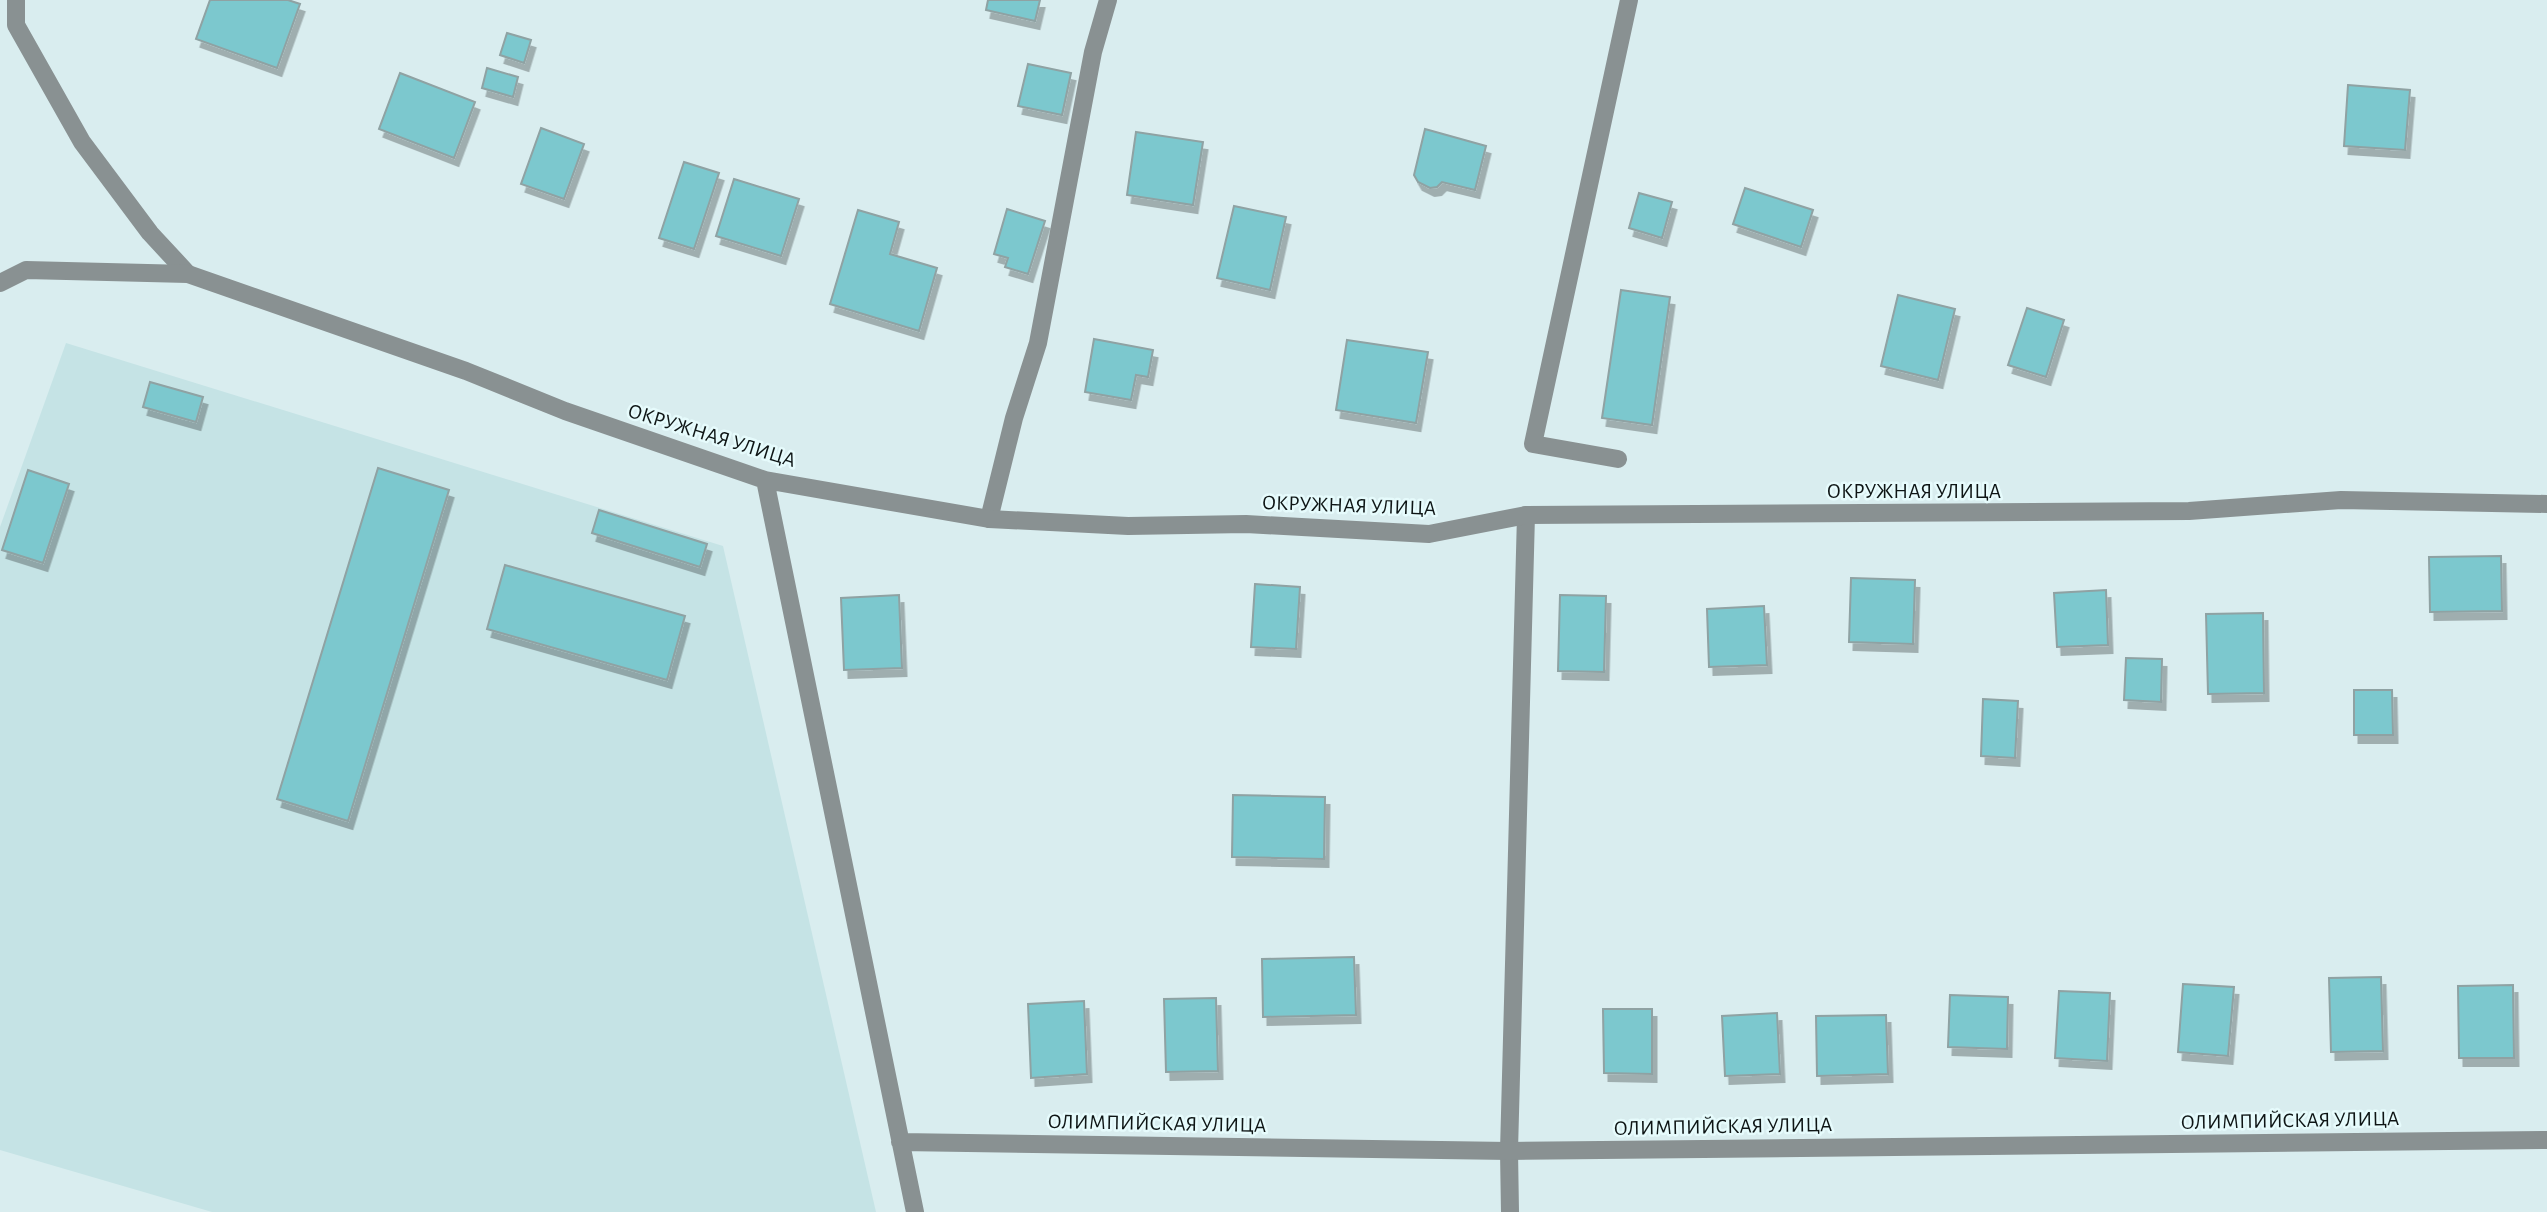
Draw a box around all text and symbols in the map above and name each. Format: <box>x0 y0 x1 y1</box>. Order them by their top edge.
street label: ОКРУЖНАЯ УЛИЦА <box>625 400 798 471</box>
street label: ОКРУЖНАЯ УЛИЦА <box>1827 481 2001 502</box>
street label: ОКРУЖНАЯ УЛИЦА <box>1262 492 1436 519</box>
street label: ОЛИМПИЙСКАЯ УЛИЦА <box>2181 1107 2399 1133</box>
street label: ОЛИМПИЙСКАЯ УЛИЦА <box>1048 1110 1266 1136</box>
street label: ОЛИМПИЙСКАЯ УЛИЦА <box>1614 1113 1832 1139</box>

